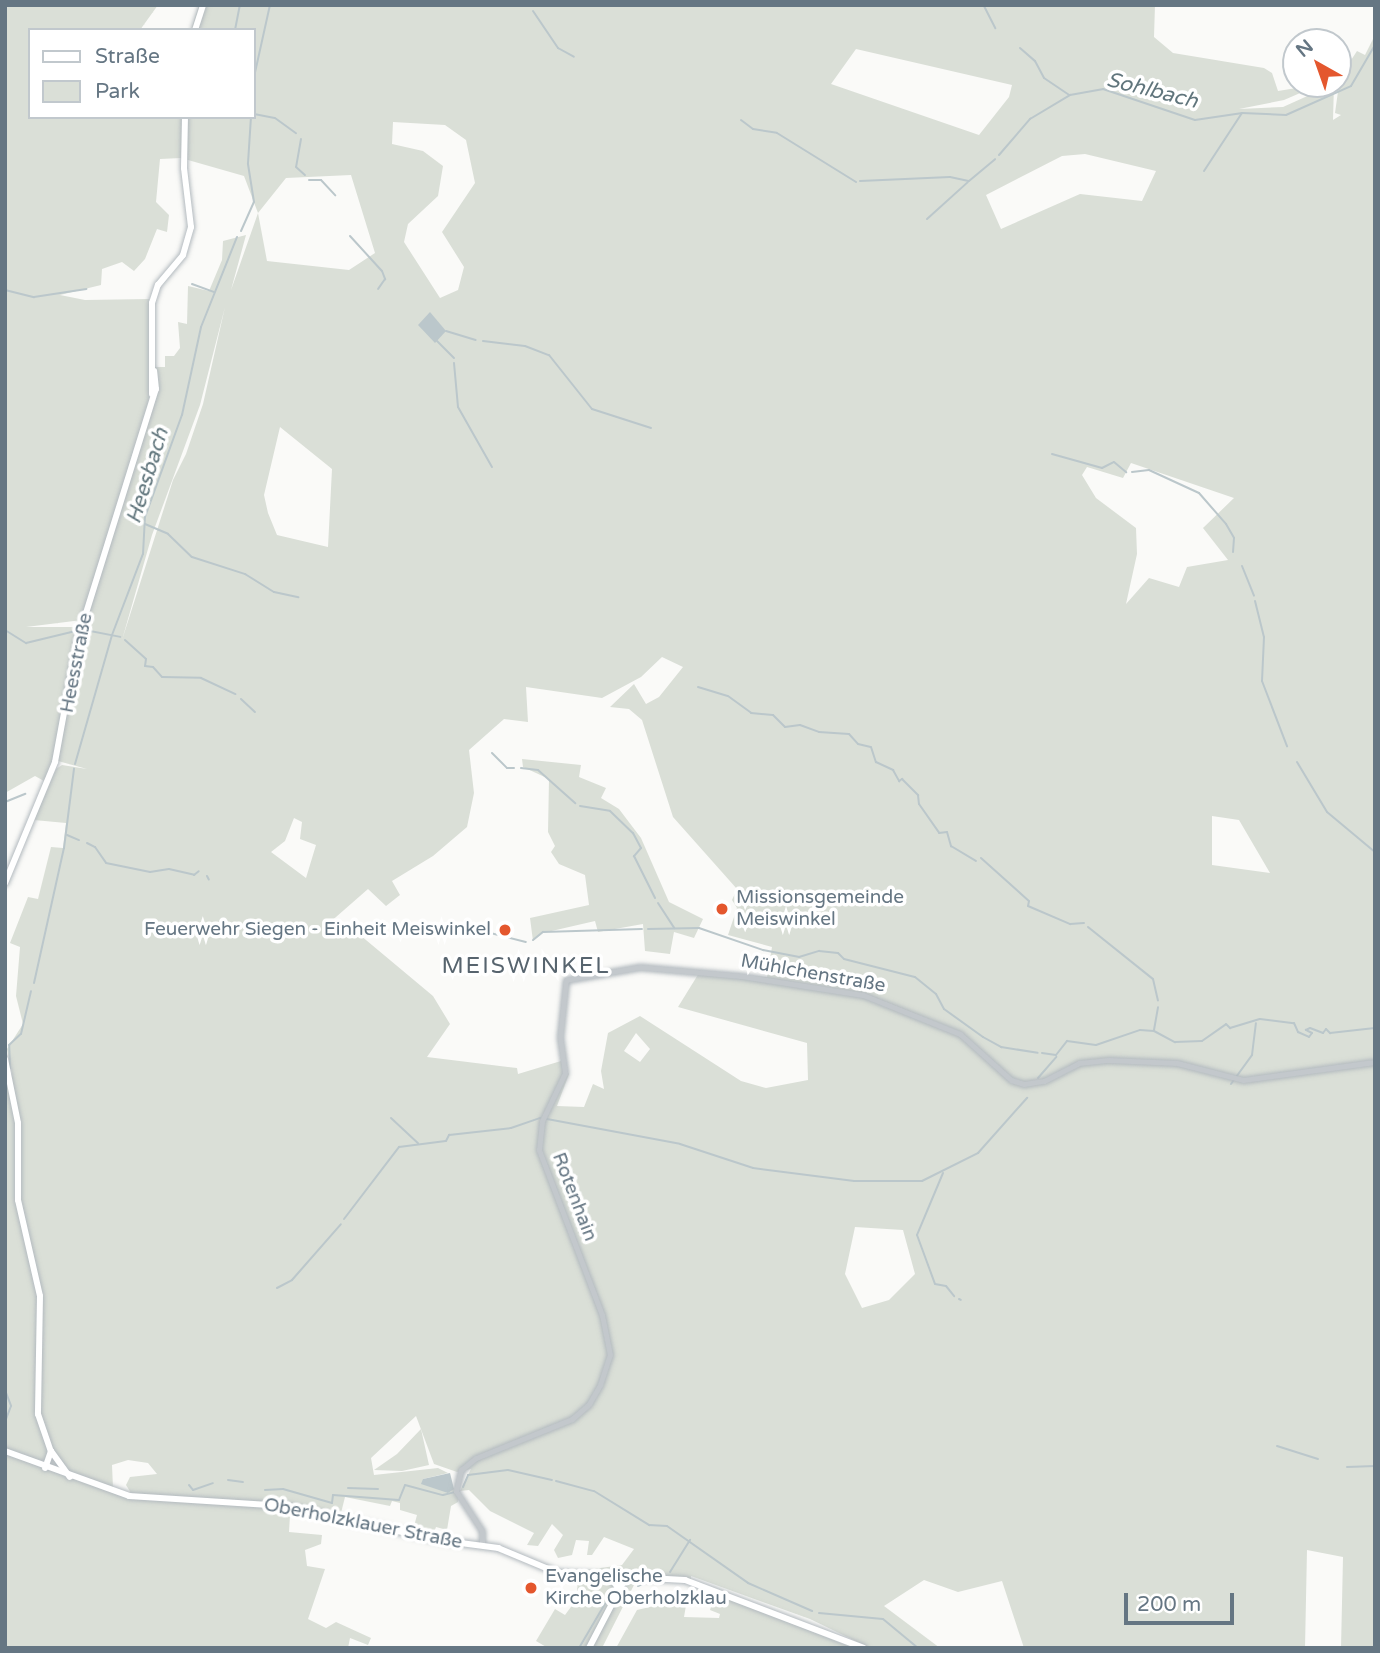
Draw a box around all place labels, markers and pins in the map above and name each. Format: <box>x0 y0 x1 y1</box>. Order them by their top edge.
place label: Missionsgemeinde Meiswinkel <box>736 887 904 931</box>
marker: Missionsgemeinde Meiswinkel <box>714 901 730 917</box>
place label: Feuerwehr Siegen - Einheit Meiswinkel <box>144 919 491 941</box>
marker: Feuerwehr Siegen - Einheit Meiswinkel <box>497 922 513 938</box>
place label: Evangelische Kirche Oberholzklau <box>545 1566 727 1610</box>
marker: Evangelische Kirche Oberholzklau <box>523 1580 539 1596</box>

